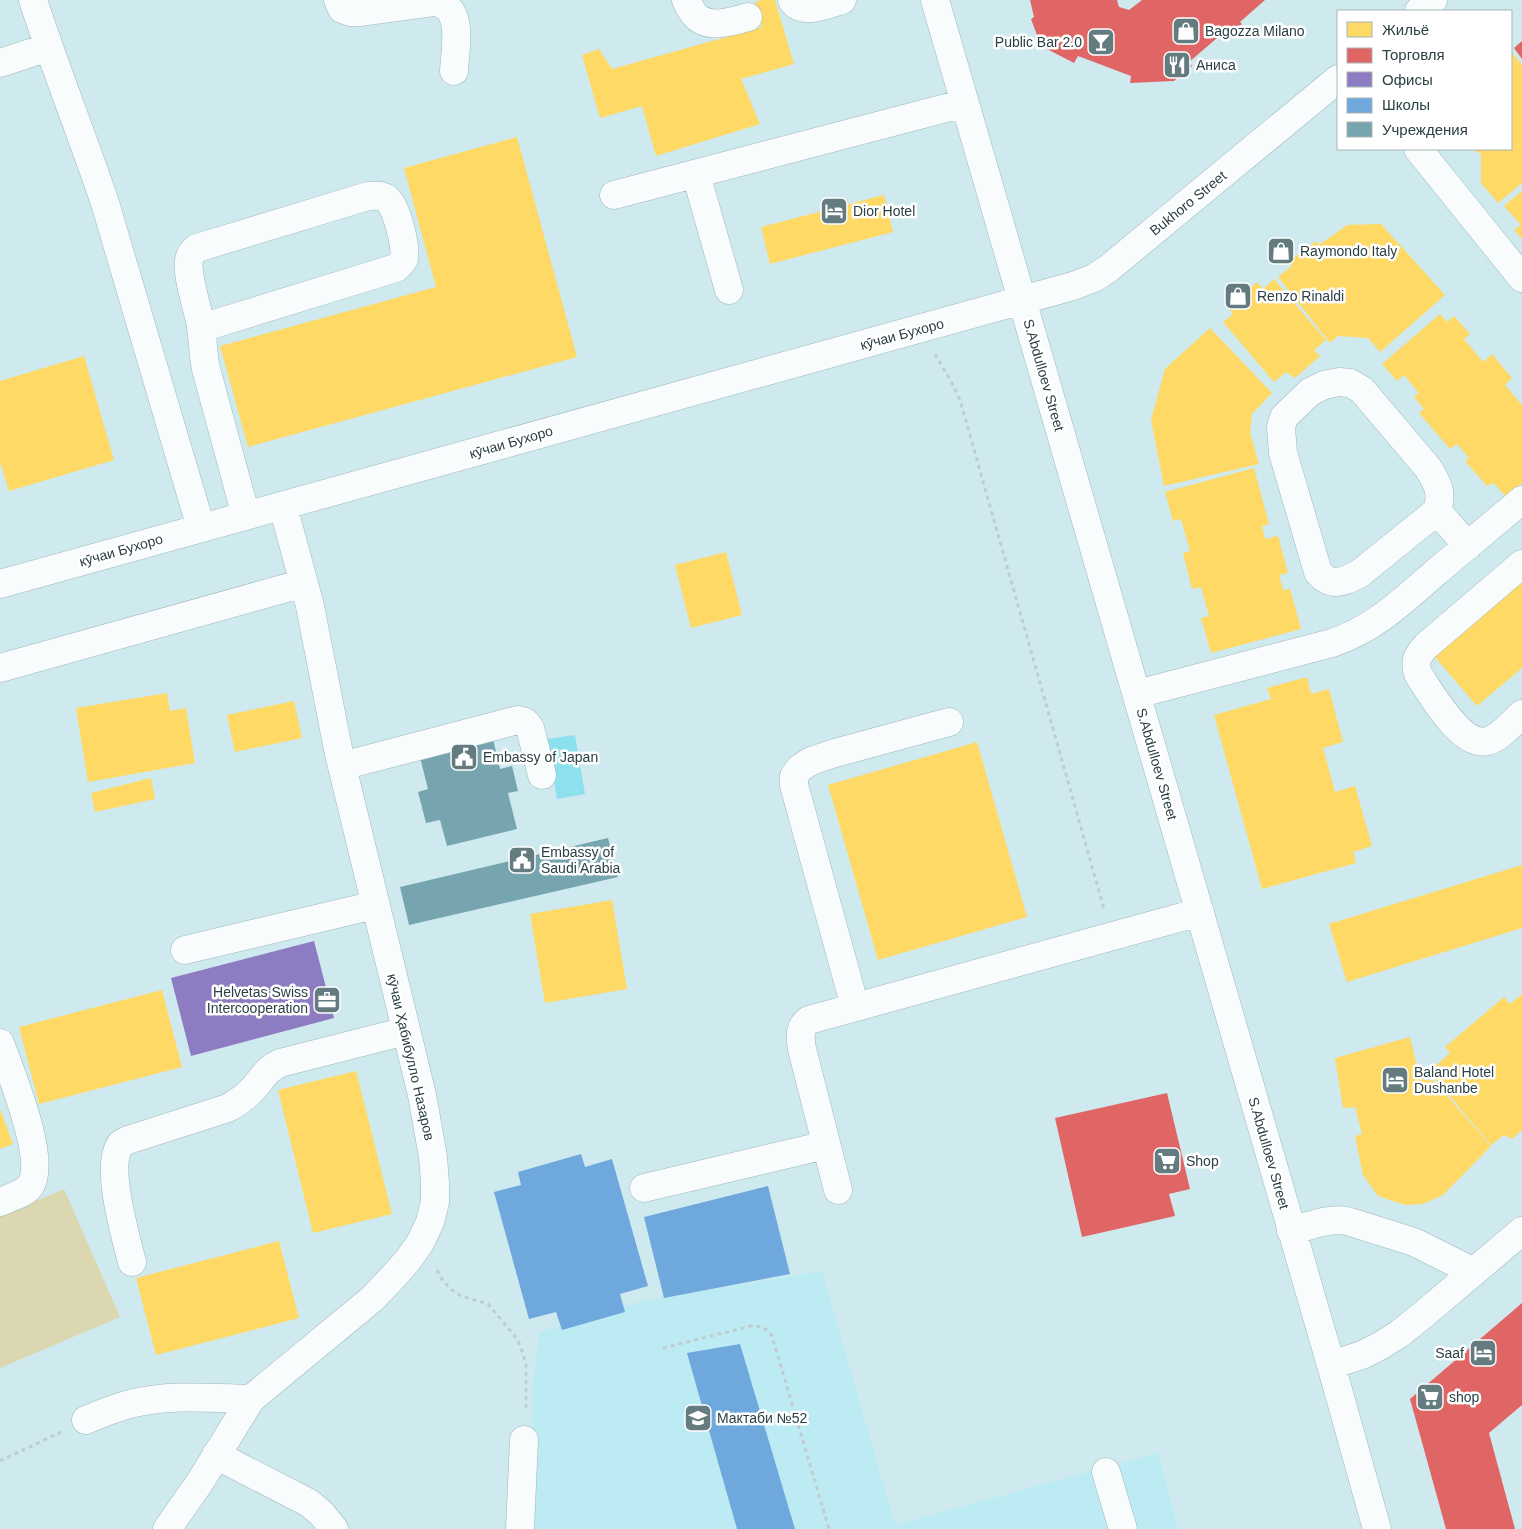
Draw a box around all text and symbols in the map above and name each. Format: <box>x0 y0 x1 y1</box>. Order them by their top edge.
legend <box>1337 10 1512 150</box>
shop icon: Bagozza Milano <box>1171 16 1201 46</box>
text: Жильё <box>1382 21 1429 38</box>
place label: Bagozza Milano <box>1205 23 1305 39</box>
bar icon: Public Bar 2.0 <box>1086 27 1116 57</box>
place label: Public Bar 2.0 <box>995 34 1082 50</box>
text: Торговля <box>1382 46 1445 63</box>
restaurant icon: Аниса <box>1162 50 1192 80</box>
place label: Аниса <box>1196 57 1236 73</box>
text: Офисы <box>1382 71 1433 88</box>
text: Школы <box>1382 96 1430 113</box>
text: Учреждения <box>1382 121 1468 138</box>
street label: Bukhoro Street <box>1147 167 1229 239</box>
hotel icon: Dior Hotel <box>819 196 849 226</box>
place label: Dior Hotel <box>853 203 915 219</box>
shop icon: Raymondo Italy <box>1266 236 1296 266</box>
place label: Raymondo Italy <box>1300 243 1397 259</box>
shop icon: Renzo Rinaldi <box>1223 281 1253 311</box>
place label: Renzo Rinaldi <box>1257 288 1344 304</box>
street label: кӯчаи Бухоро <box>858 315 946 353</box>
street label: S.Abdulloev Street <box>1020 317 1068 433</box>
street label: кӯчаи Бухоро <box>467 422 555 462</box>
street label: кӯчаи Бухоро <box>77 530 165 570</box>
street label: S.Abdulloev Street <box>1133 706 1181 822</box>
public building icon: Embassy of Japan <box>449 742 479 772</box>
place label: Embassy of Japan <box>483 749 598 765</box>
place label: Embassy of Saudi Arabia <box>541 844 621 876</box>
public building icon: Embassy of Saudi Arabia <box>507 845 537 875</box>
street label: кӯчаи Ҳабибулло Назаров <box>384 972 438 1142</box>
place label: Helvetas Swiss Intercooperation <box>207 984 308 1016</box>
office icon: Helvetas Swiss Intercooperation <box>312 985 342 1015</box>
place label: Baland Hotel Dushanbe <box>1414 1064 1494 1096</box>
hotel icon: Baland Hotel Dushanbe <box>1380 1065 1410 1095</box>
street label: S.Abdulloev Street <box>1245 1095 1293 1211</box>
supermarket icon: Shop <box>1152 1146 1182 1176</box>
place label: Shop <box>1186 1153 1219 1169</box>
hotel icon: Saaf <box>1468 1338 1498 1368</box>
place label: Saaf <box>1435 1345 1464 1361</box>
supermarket icon: shop <box>1415 1382 1445 1412</box>
place label: shop <box>1449 1389 1480 1405</box>
school or university icon: Мактаби №52 <box>683 1403 713 1433</box>
place label: Мактаби №52 <box>717 1410 807 1426</box>

